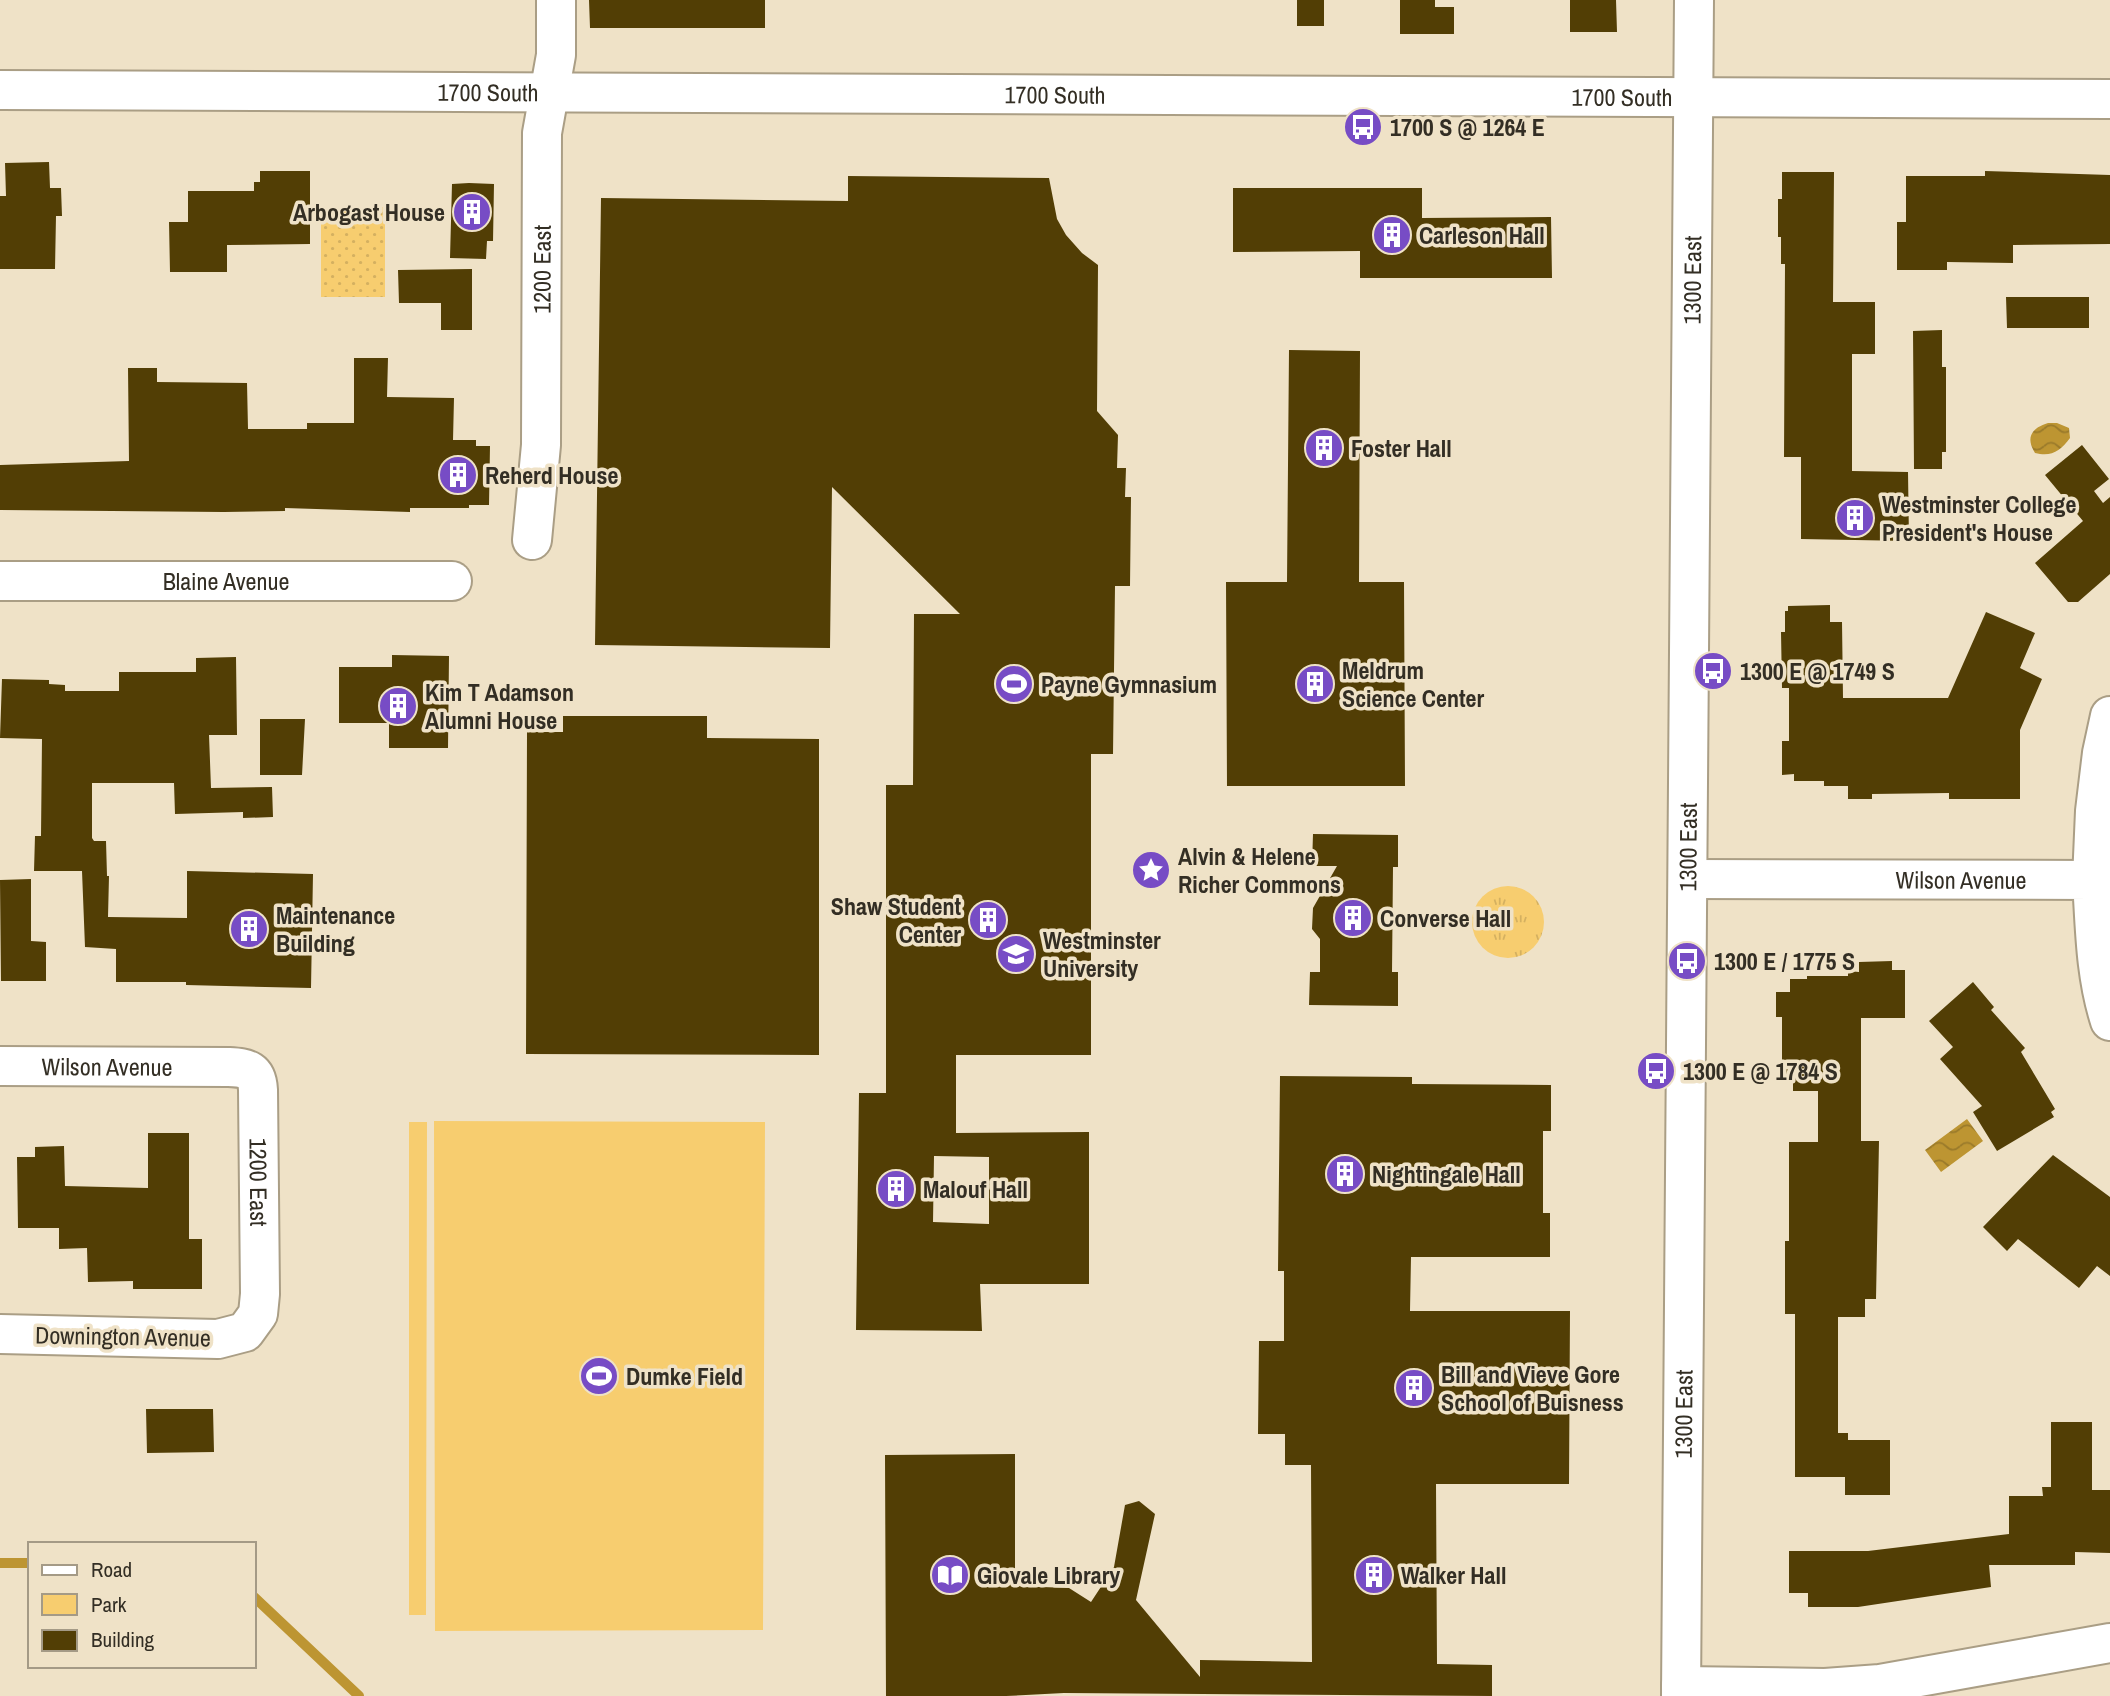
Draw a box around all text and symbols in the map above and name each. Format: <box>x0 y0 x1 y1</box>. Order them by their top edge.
street label: 1700 South <box>438 76 538 108</box>
street label: 1700 South <box>1005 78 1105 111</box>
street label: 1700 South <box>1572 81 1672 113</box>
bus stop icon: 1700 S @ 1264 E <box>1342 106 1384 148</box>
place label: 1700 S @ 1264 E <box>1390 111 1545 143</box>
building icon: Arbogast House <box>451 191 493 233</box>
place label: Arbogast House <box>293 196 445 228</box>
building icon: Carleson Hall <box>1371 214 1413 256</box>
place label: Carleson Hall <box>1419 219 1545 251</box>
street label: 1200 East <box>525 225 558 314</box>
street label: 1300 East <box>1676 235 1708 325</box>
building icon: Foster Hall <box>1303 427 1345 469</box>
place label: Foster Hall <box>1351 432 1452 464</box>
building icon: Reherd House <box>437 454 479 496</box>
place label: Reherd House <box>485 459 618 491</box>
place label: Westminster College President's House <box>1882 488 2076 548</box>
building icon: Westminster College President's House <box>1834 497 1876 539</box>
street label: Blaine Avenue <box>163 565 289 597</box>
bus stop icon: 1300 E @ 1749 S <box>1692 650 1734 692</box>
place label: Meldrum Science Center <box>1342 654 1485 714</box>
place label: 1300 E @ 1749 S <box>1740 655 1895 687</box>
sports icon: Payne Gymnasium <box>993 663 1035 705</box>
building icon: Meldrum Science Center <box>1294 663 1336 705</box>
place label: Payne Gymnasium <box>1041 668 1217 700</box>
place label: Kim T Adamson Alumni House <box>425 676 574 736</box>
building icon: Kim T Adamson Alumni House <box>377 685 419 727</box>
street label: 1300 East <box>1671 802 1704 892</box>
place label: Alvin & Helene Richer Commons <box>1178 840 1341 900</box>
place icon: Alvin & Helene Richer Commons <box>1130 849 1172 891</box>
street label: Wilson Avenue <box>1895 864 2027 896</box>
place label: Shaw Student Center <box>831 890 961 950</box>
building icon: Converse Hall <box>1332 897 1374 939</box>
place label: Maintenance Building <box>276 899 395 959</box>
building icon: Shaw Student Center <box>967 899 1009 941</box>
place label: Converse Hall <box>1380 902 1511 934</box>
building icon: Maintenance Building <box>228 908 270 950</box>
place label: Westminster University <box>1043 924 1161 984</box>
school or university icon: Westminster University <box>995 933 1037 975</box>
bus stop icon: 1300 E / 1775 S <box>1666 940 1708 982</box>
place label: 1300 E / 1775 S <box>1714 945 1855 977</box>
street label: Wilson Avenue <box>41 1050 173 1083</box>
bus stop icon: 1300 E @ 1784 S <box>1635 1050 1677 1092</box>
place label: 1300 E @ 1784 S <box>1683 1055 1838 1087</box>
street label: 1200 East <box>242 1138 275 1227</box>
building icon: Nightingale Hall <box>1324 1153 1366 1195</box>
place label: Nightingale Hall <box>1372 1158 1521 1190</box>
building icon: Malouf Hall <box>875 1168 917 1210</box>
place label: Malouf Hall <box>923 1173 1028 1205</box>
street label: Downington Avenue <box>35 1318 211 1354</box>
sports icon: Dumke Field <box>578 1355 620 1397</box>
place label: Bill and Vieve Gore School of Buisness <box>1441 1358 1624 1418</box>
place label: Dumke Field <box>626 1360 743 1392</box>
building icon: Bill and Vieve Gore School of Buisness <box>1393 1367 1435 1409</box>
street label: 1300 East <box>1667 1369 1700 1458</box>
legend <box>28 1542 256 1668</box>
library icon: Giovale Library <box>929 1554 971 1596</box>
building icon: Walker Hall <box>1353 1554 1395 1596</box>
text: Road <box>91 1555 132 1584</box>
place label: Giovale Library <box>977 1559 1120 1591</box>
place label: Walker Hall <box>1401 1559 1506 1591</box>
text: Park <box>91 1590 127 1619</box>
text: Building <box>91 1625 155 1654</box>

